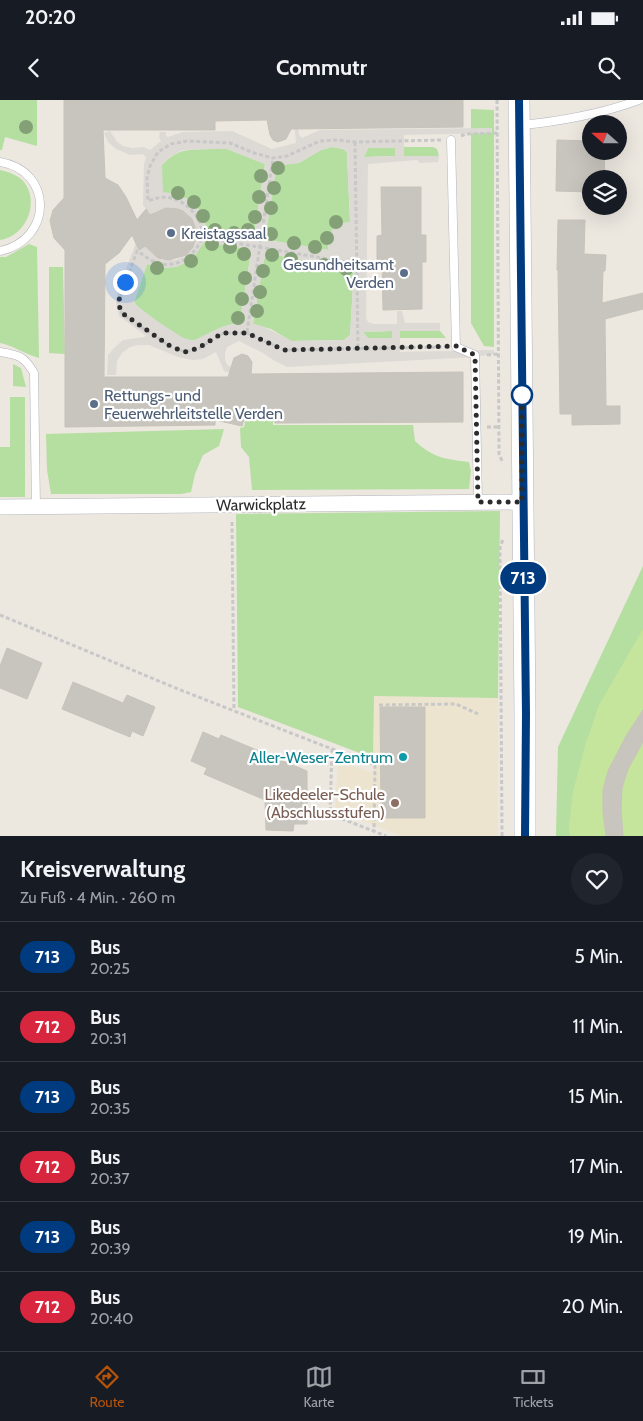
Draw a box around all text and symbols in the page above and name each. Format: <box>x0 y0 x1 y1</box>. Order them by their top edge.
text: 20:20 <box>25 6 76 29</box>
icon: back <box>20 54 48 82</box>
text: Commutr <box>276 54 367 81</box>
icon: search <box>595 54 623 82</box>
north arrow <box>582 115 628 160</box>
map controls <box>582 115 627 215</box>
button: layers <box>582 170 627 215</box>
place label: Kreistagssaal <box>181 224 267 243</box>
marker: Kreistagssaal <box>165 227 177 239</box>
place label: Gesundheitsamt Verden <box>283 255 395 292</box>
marker: Gesundheitsamt Verden <box>398 267 410 279</box>
your location <box>113 270 138 295</box>
unlabelled marker <box>511 384 533 406</box>
place label: Rettungs- und Feuerwehrleitstelle Verden <box>104 386 283 423</box>
marker: Rettungs- und Feuerwehrleitstelle Verden <box>88 398 100 410</box>
street label: Warwickplatz <box>216 494 307 515</box>
line badge: 713 <box>494 562 552 594</box>
text: 713 <box>510 567 536 589</box>
place label: Aller-Weser-Zentrum <box>249 748 393 767</box>
marker: Aller-Weser-Zentrum <box>397 751 409 763</box>
place label: Likedeeler-Schule (Abschlussstufen) <box>265 785 385 822</box>
marker: Likedeeler-Schule (Abschlussstufen) <box>389 797 401 809</box>
button: heart <box>571 853 623 905</box>
text: Kreisverwaltung <box>20 854 185 883</box>
text: Zu Fuß · 4 Min. · 260 m <box>20 888 175 907</box>
text: Bus <box>90 936 120 959</box>
text: 5 Min. <box>575 945 623 968</box>
text: 713 <box>35 946 60 968</box>
text: 20:25 <box>90 959 130 978</box>
text: Bus <box>90 1006 120 1029</box>
text: 11 Min. <box>572 1015 623 1038</box>
text: 712 <box>35 1016 60 1038</box>
text: 20:31 <box>90 1029 127 1048</box>
text: Bus <box>90 1076 120 1099</box>
text: 15 Min. <box>568 1085 623 1108</box>
text: 713 <box>35 1086 60 1108</box>
text: 20:35 <box>90 1099 130 1118</box>
text: Bus <box>90 1146 120 1169</box>
text: 17 Min. <box>569 1155 623 1178</box>
text: 712 <box>35 1156 60 1178</box>
text: 20:37 <box>90 1169 130 1188</box>
text: Bus <box>90 1216 120 1239</box>
text: 19 Min. <box>568 1225 623 1248</box>
text: 713 <box>35 1226 60 1248</box>
text: 20:39 <box>90 1239 131 1258</box>
text: Bus <box>90 1286 120 1309</box>
text: 20 Min. <box>562 1295 623 1318</box>
text: 712 <box>35 1296 60 1318</box>
text: 20:40 <box>90 1309 133 1328</box>
tab: Route <box>89 1363 125 1411</box>
tab: Karte <box>303 1363 334 1411</box>
tab: Tickets <box>513 1363 554 1411</box>

